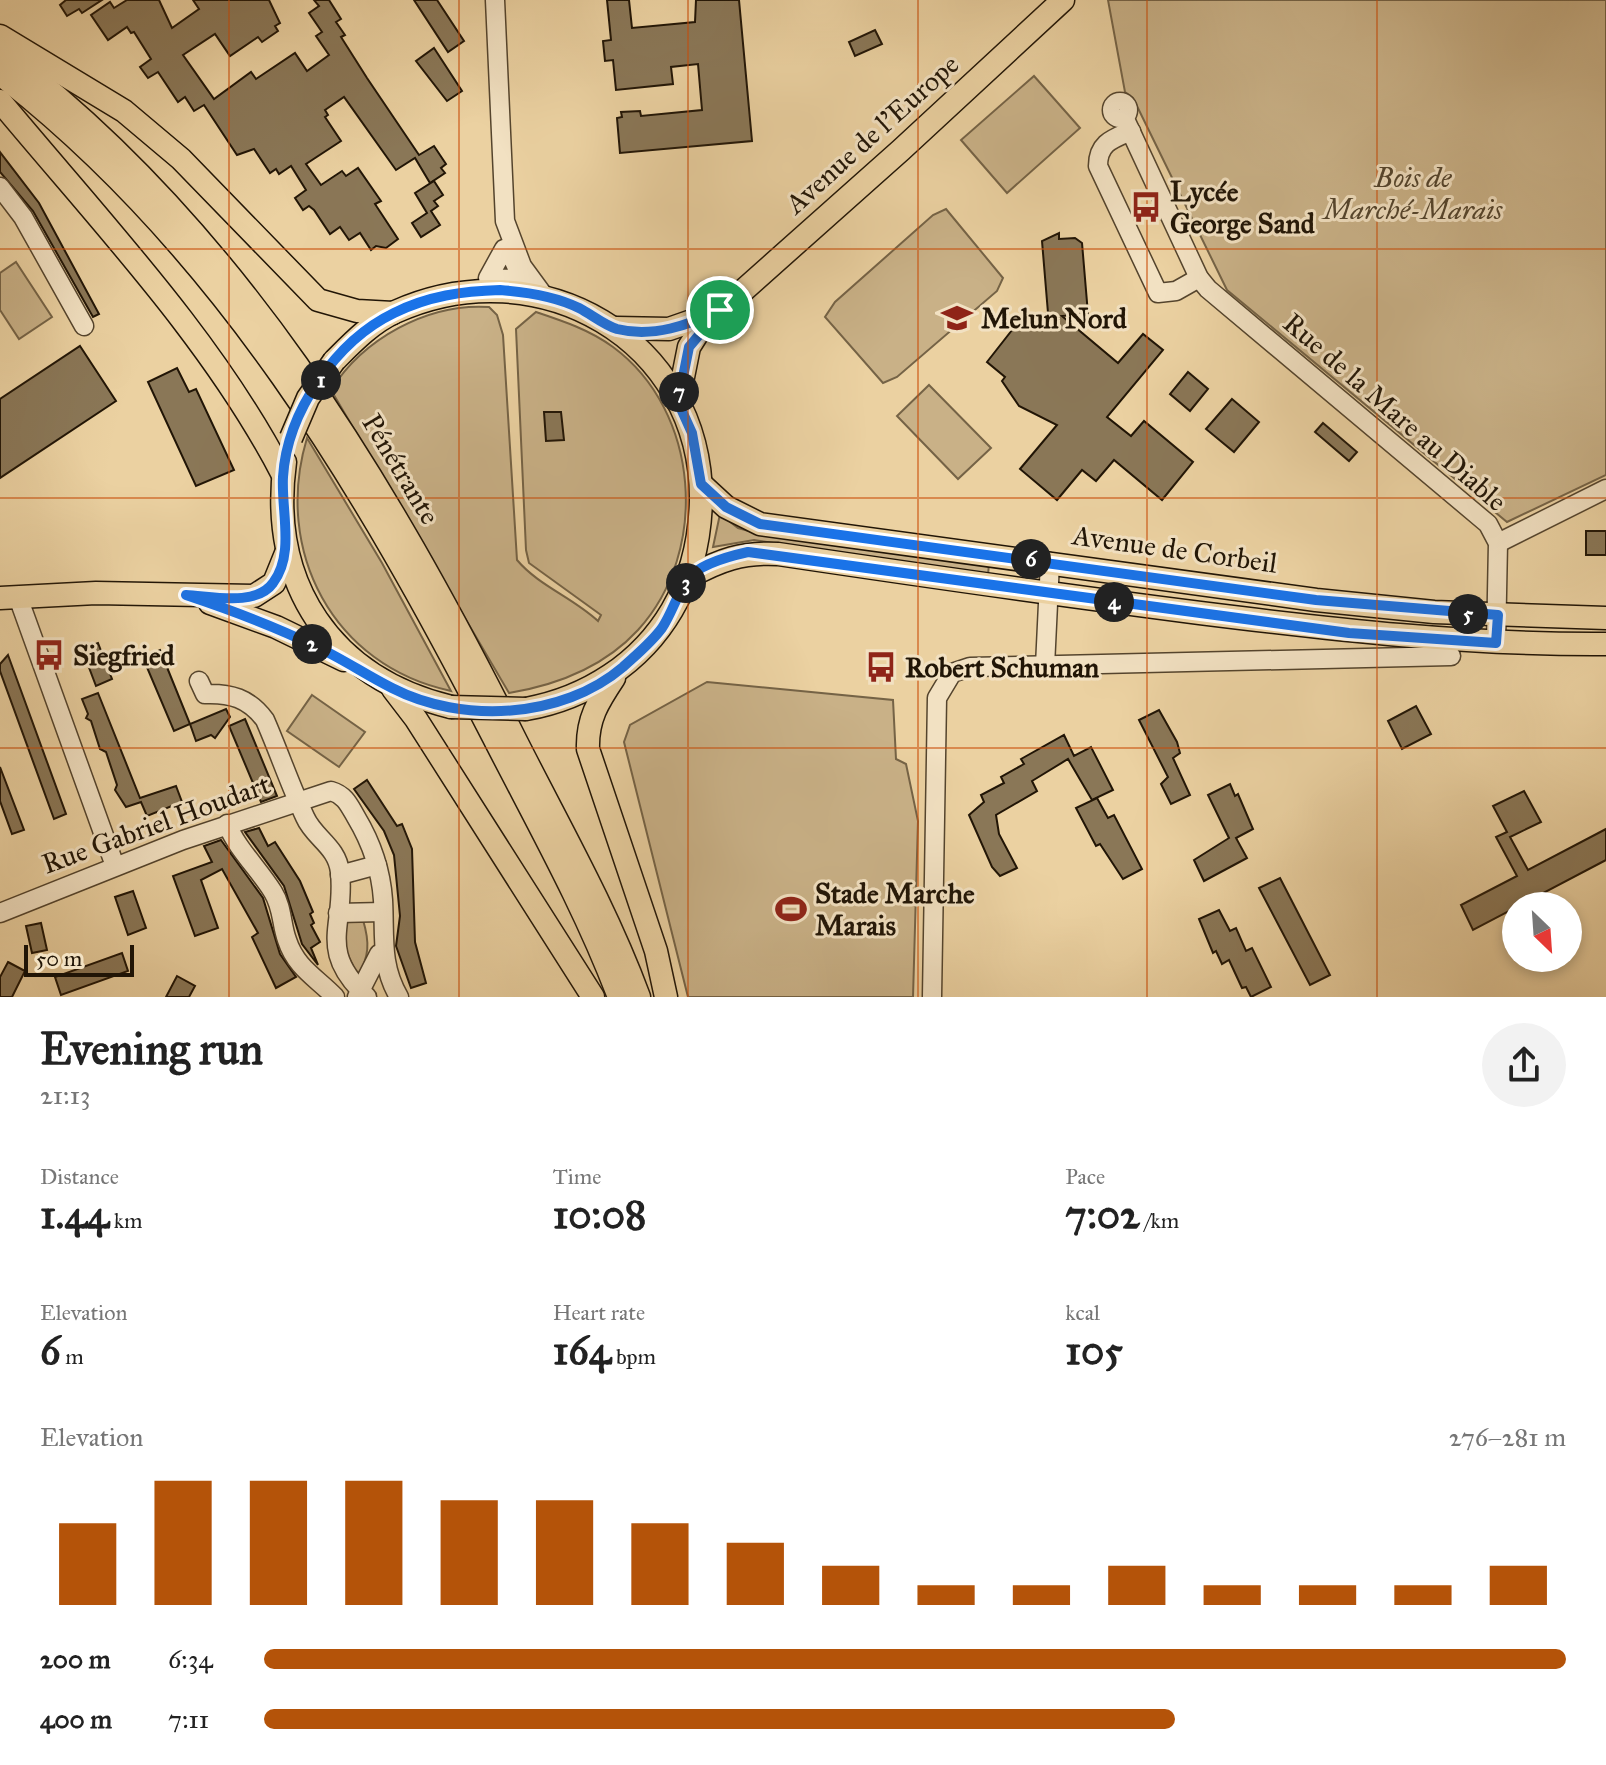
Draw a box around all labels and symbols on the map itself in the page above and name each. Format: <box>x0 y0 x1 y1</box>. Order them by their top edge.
street label: Avenue de l'Europe <box>777 47 966 222</box>
park label: Bois de Marché-Marais <box>1321 160 1503 227</box>
place label: Lycée George Sand <box>1170 174 1316 241</box>
bus stop icon: Lycée George Sand <box>1129 190 1163 224</box>
pin <box>686 276 754 344</box>
school or university icon: Melun Nord <box>940 301 974 335</box>
place label: Melun Nord <box>981 301 1128 336</box>
street label: Rue de la Mare au Diable <box>1276 305 1514 519</box>
pin: 1 <box>301 360 341 400</box>
pin: 7 <box>659 372 699 412</box>
street label: Pénétrante <box>354 407 448 531</box>
street label: Avenue de Corbeil <box>1069 517 1280 581</box>
pin: 6 <box>1011 539 1051 579</box>
pin: 3 <box>666 563 706 603</box>
pin: 4 <box>1094 582 1134 622</box>
pin: 5 <box>1448 594 1488 634</box>
pin: 2 <box>292 624 332 664</box>
bus stop icon: Siegfried <box>32 638 66 672</box>
place label: Siegfried <box>73 638 176 673</box>
bus stop icon: Robert Schuman <box>864 650 898 684</box>
place label: Robert Schuman <box>905 650 1099 685</box>
street label: Rue Gabriel Houdart <box>37 766 275 882</box>
place label: Stade Marche Marais <box>815 876 975 943</box>
sports icon: Stade Marche Marais <box>774 892 808 926</box>
north arrow <box>1502 892 1582 972</box>
scale bar <box>24 941 134 977</box>

